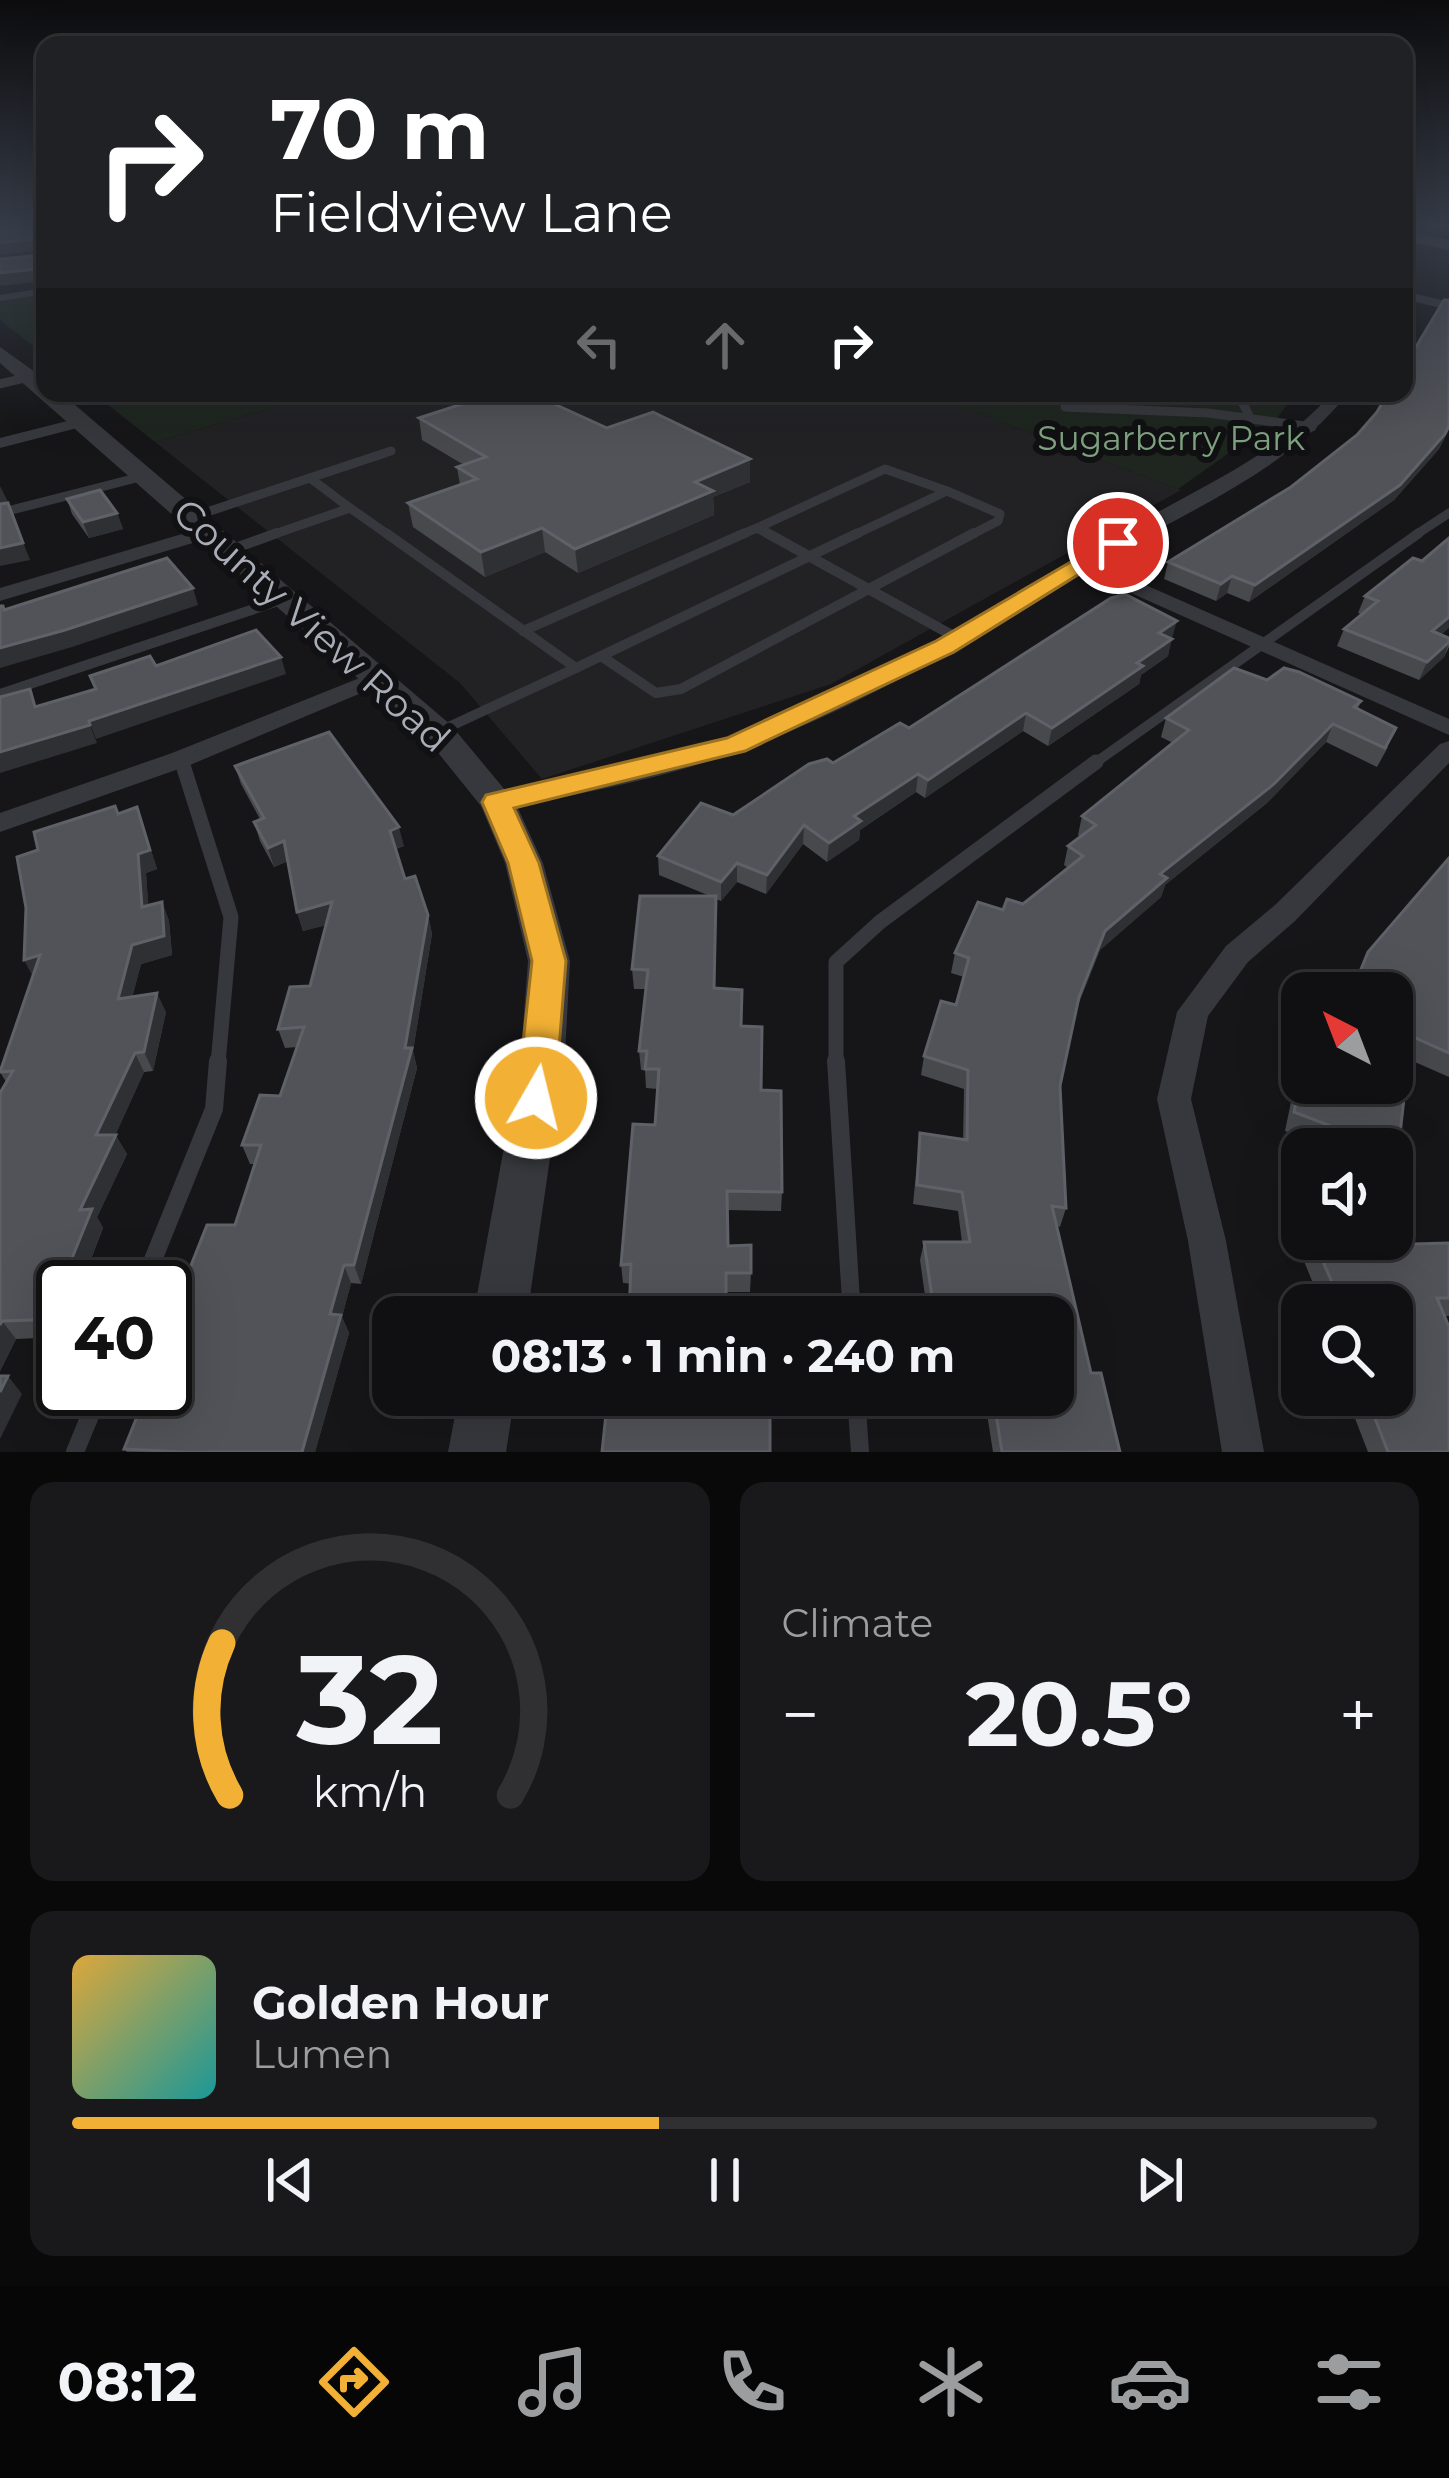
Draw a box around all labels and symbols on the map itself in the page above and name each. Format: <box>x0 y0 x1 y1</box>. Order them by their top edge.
park label: Sugarberry Park <box>1037 418 1305 458</box>
street label: County View Road <box>164 488 460 762</box>
pin <box>1067 492 1169 594</box>
north arrow <box>1281 972 1413 1104</box>
position arrow <box>473 1035 599 1161</box>
speed limit sign: 40 <box>36 1260 192 1416</box>

